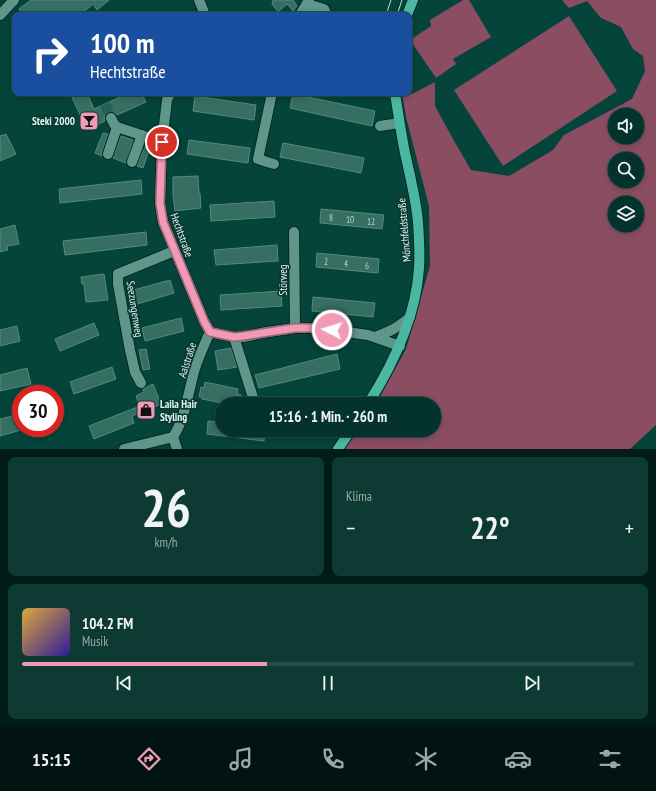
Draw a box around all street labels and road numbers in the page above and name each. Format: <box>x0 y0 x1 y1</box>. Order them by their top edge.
street label: Mönchfeldstraße <box>394 197 414 263</box>
street label: Hechtstraße <box>168 211 197 260</box>
street label: Störweg <box>276 264 290 296</box>
street label: Seezungenweg <box>124 280 146 338</box>
street label: Aalstraße <box>175 340 199 379</box>

